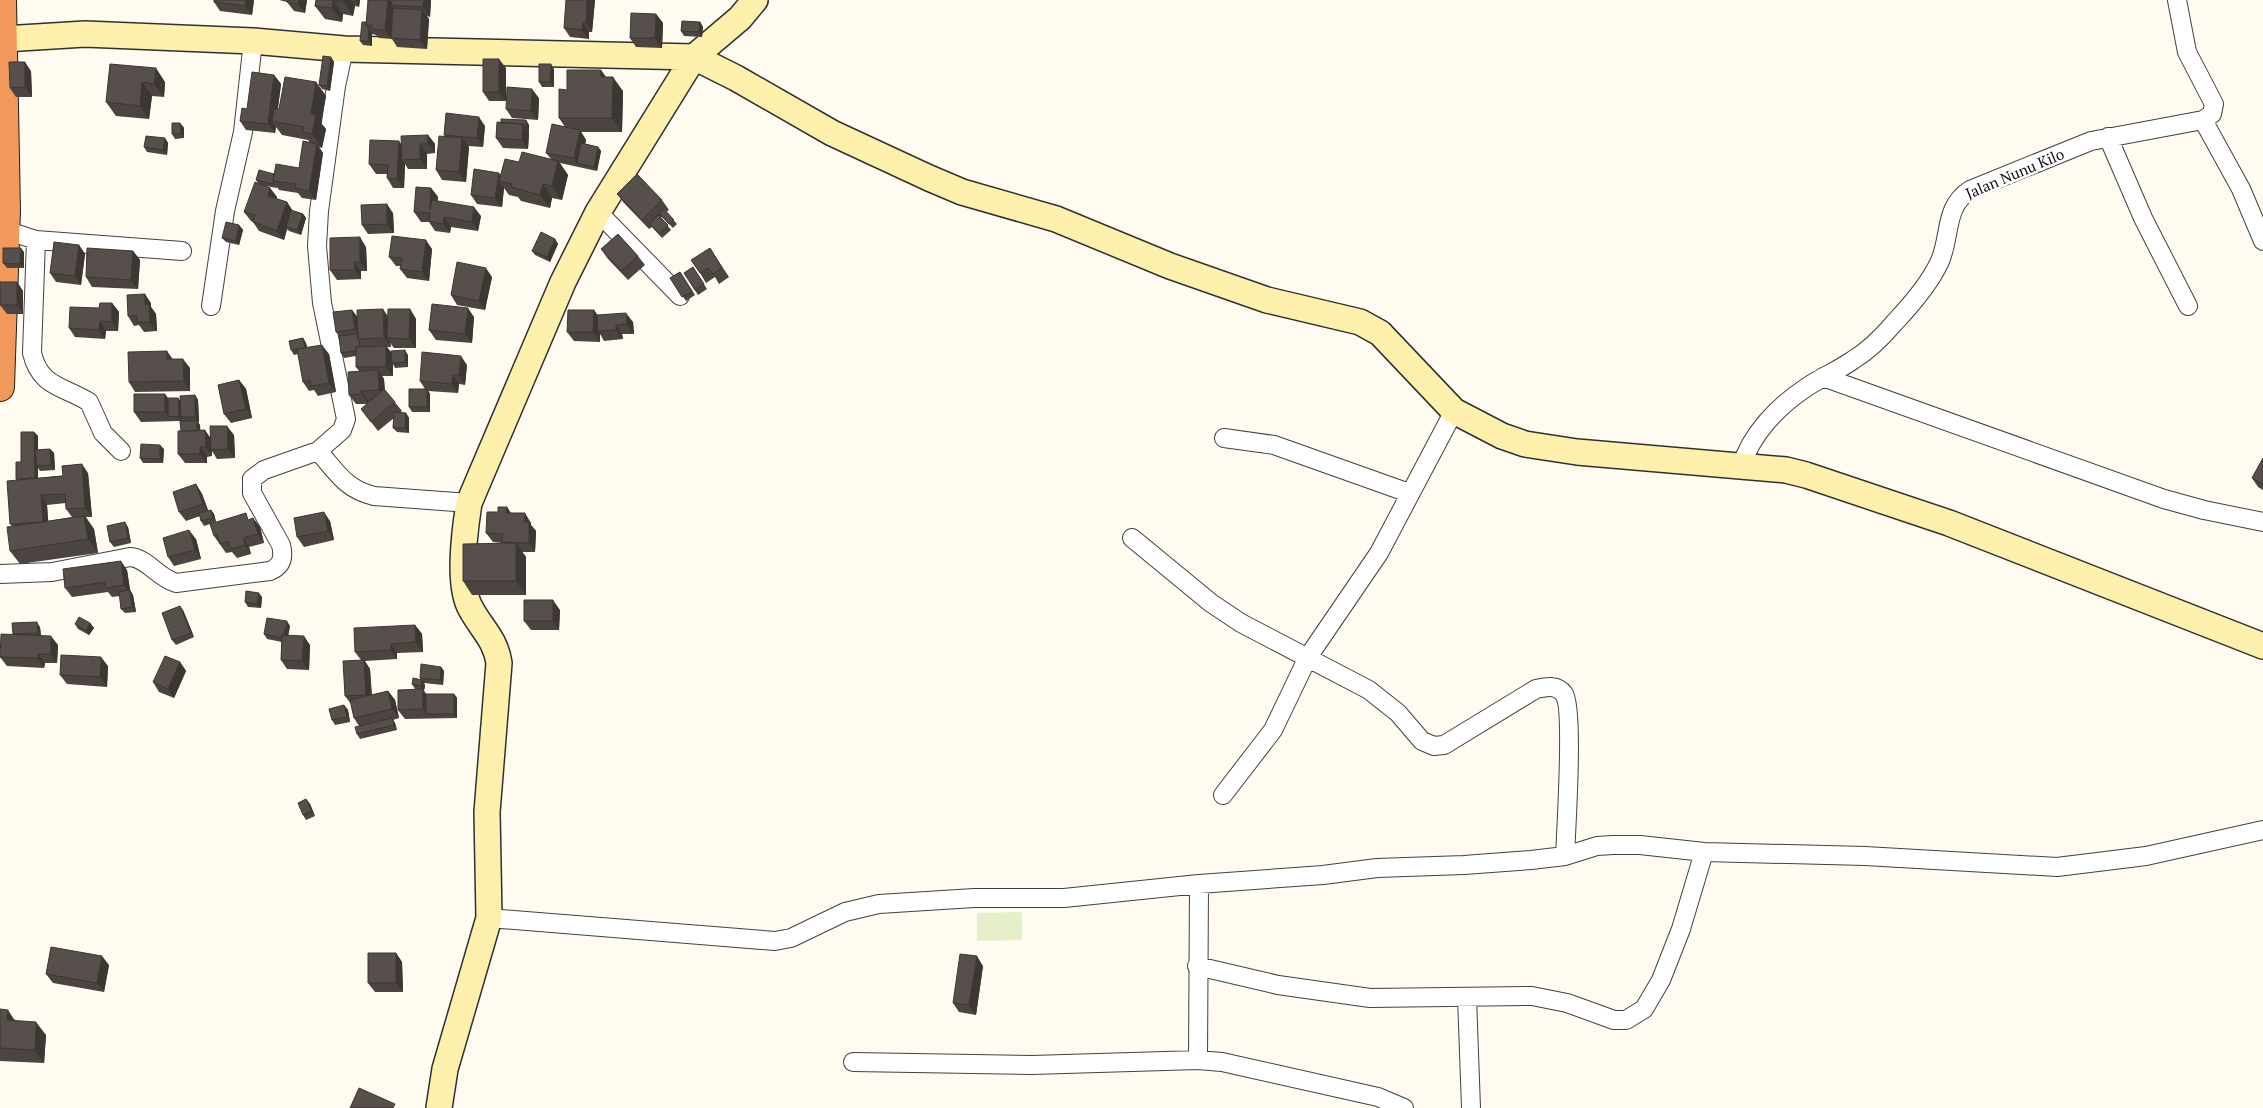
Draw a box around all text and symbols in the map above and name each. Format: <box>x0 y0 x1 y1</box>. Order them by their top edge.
street label: Jalan Nunu Kilo <box>1962 143 2067 203</box>

